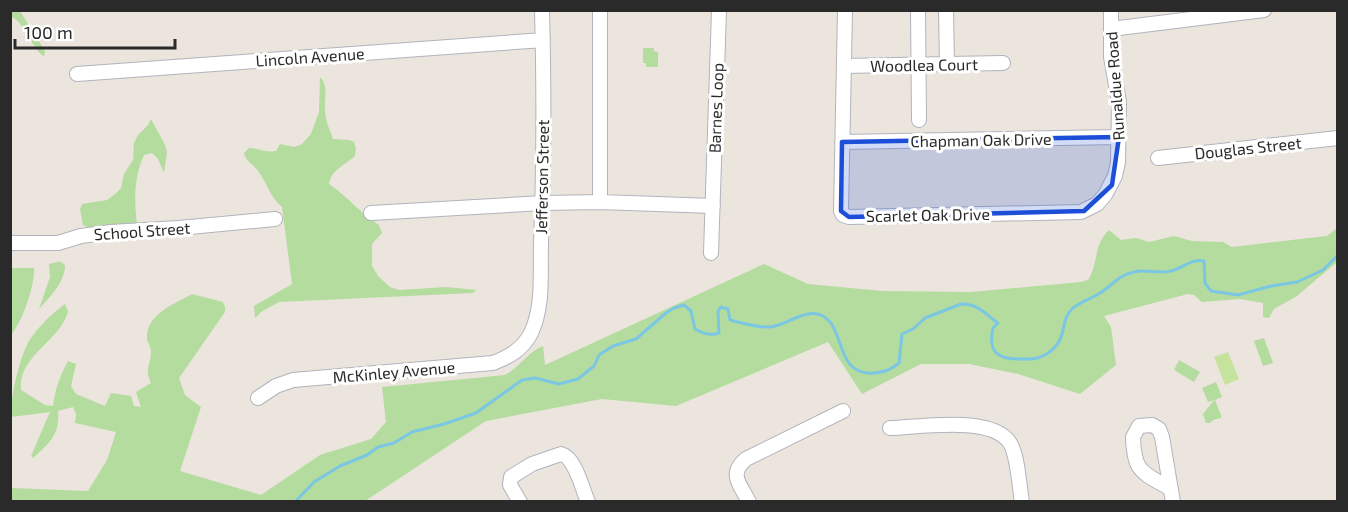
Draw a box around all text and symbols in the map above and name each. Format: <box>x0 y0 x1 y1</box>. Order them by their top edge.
scale bar <box>15 12 176 50</box>
text: 100 m <box>24 21 73 43</box>
street label: Runaldue Road <box>1101 31 1128 141</box>
street label: Lincoln Avenue <box>255 43 365 70</box>
street label: Woodlea Court <box>870 54 978 75</box>
street label: Barnes Loop <box>704 62 727 153</box>
street label: Jefferson Street <box>531 119 552 235</box>
street label: Chapman Oak Drive <box>910 129 1052 150</box>
street label: Douglas Street <box>1194 132 1302 163</box>
street label: Scarlet Oak Drive <box>866 204 990 225</box>
street label: School Street <box>93 218 191 243</box>
street label: McKinley Avenue <box>332 357 456 386</box>

